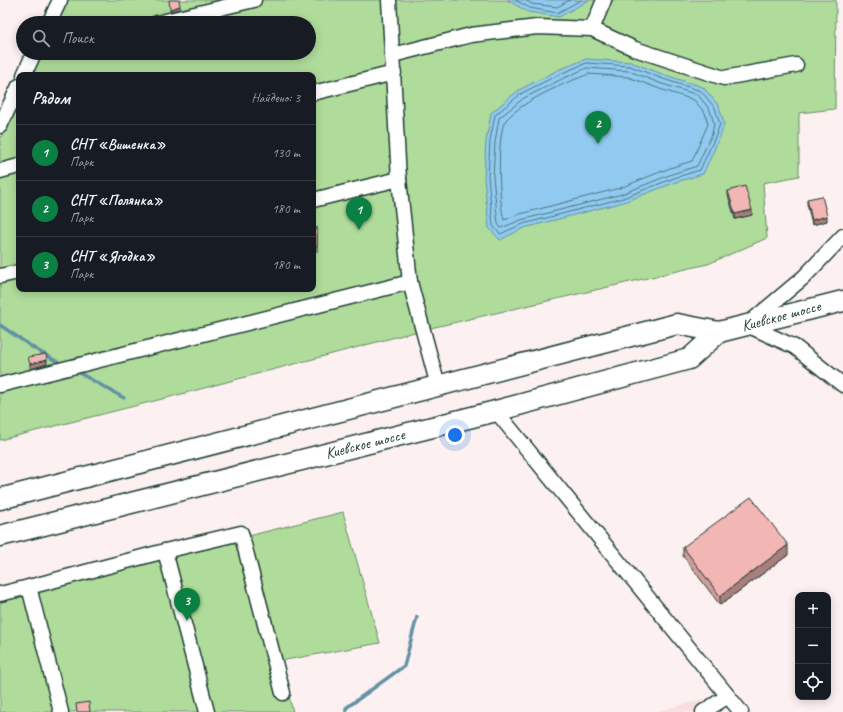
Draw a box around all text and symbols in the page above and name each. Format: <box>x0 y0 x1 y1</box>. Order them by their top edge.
search box <box>16 16 316 60</box>
icon: search <box>30 27 52 49</box>
text: Поиск <box>62 29 94 48</box>
text: Рядом <box>32 88 70 109</box>
text: Найдено: 3 <box>252 90 300 106</box>
pin: 2 <box>585 111 611 144</box>
text: СНТ «Вишенка» <box>70 135 166 154</box>
text: 1 <box>42 145 48 161</box>
text: 130 m <box>272 145 300 161</box>
text: Парк <box>70 154 93 170</box>
text: СНТ «Полянка» <box>70 191 163 210</box>
pin: 1 <box>346 197 372 230</box>
text: 2 <box>42 201 48 217</box>
text: 180 m <box>272 201 300 217</box>
text: Парк <box>70 210 93 226</box>
text: СНТ «Ягодка» <box>70 247 155 266</box>
text: 3 <box>42 257 48 273</box>
text: 180 m <box>272 257 300 273</box>
text: Парк <box>70 266 93 282</box>
street label: Киевское шоссе <box>739 295 824 336</box>
street label: Киевское шоссе <box>323 424 408 464</box>
your location <box>445 425 465 445</box>
pin: 3 <box>174 588 200 621</box>
map controls <box>795 592 831 700</box>
button: + <box>795 592 831 628</box>
button: − <box>795 628 831 664</box>
button: locate <box>795 664 831 700</box>

